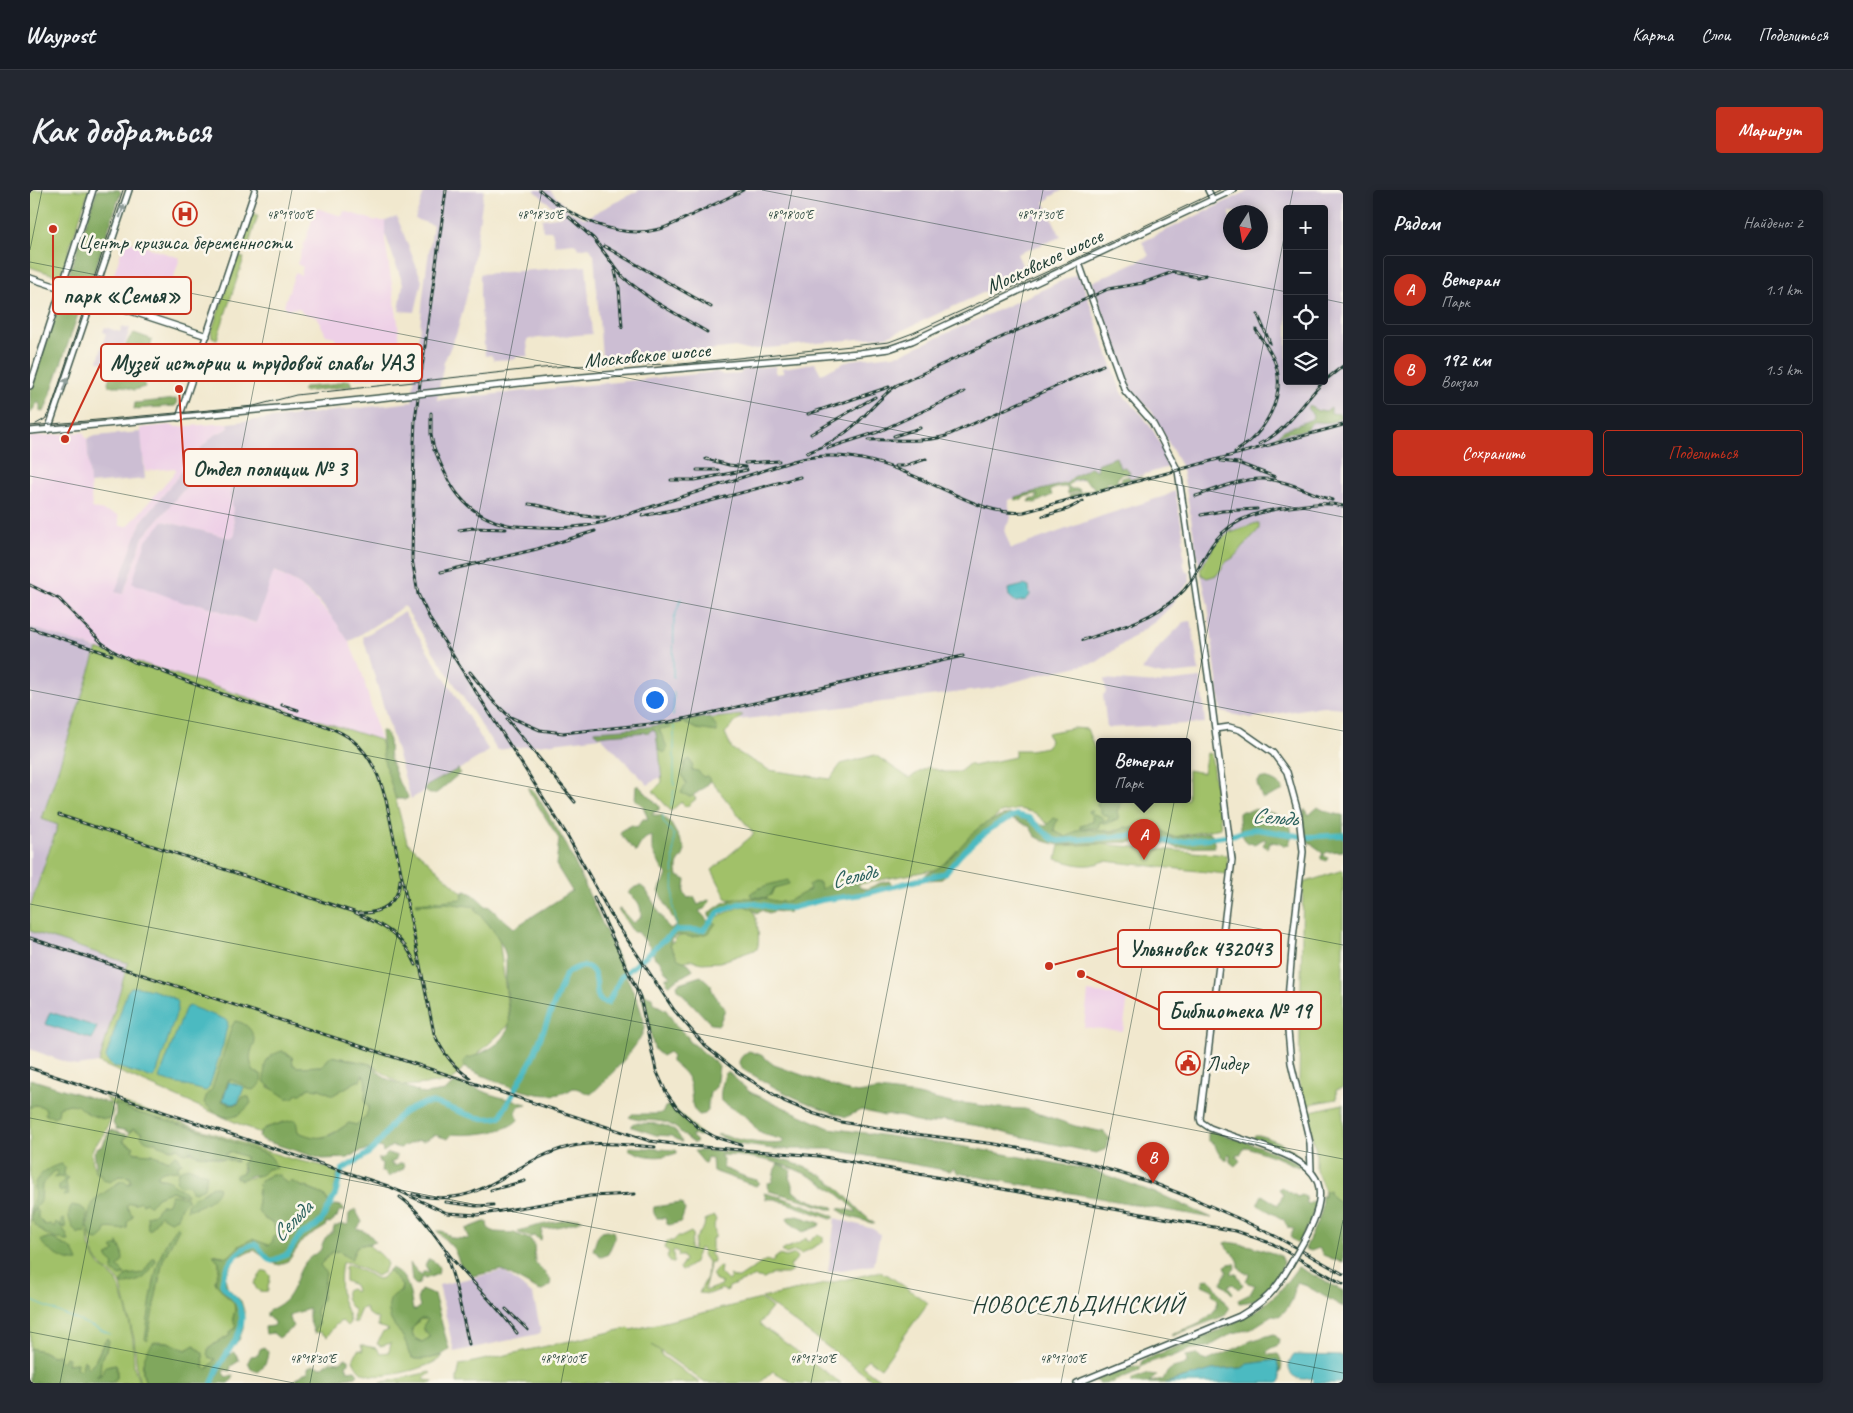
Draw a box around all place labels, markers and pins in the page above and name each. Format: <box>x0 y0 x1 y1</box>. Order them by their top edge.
hospital icon: Центр кризиса беременности <box>172 201 198 227</box>
place label: Центр кризиса беременности <box>78 229 294 255</box>
callout: парк «Семья» <box>53 277 191 314</box>
callout: Музей истории и трудовой славы УАЗ <box>101 344 422 381</box>
callout: Отдел полиции № 3 <box>184 449 357 486</box>
pin: A <box>1128 819 1160 860</box>
callout: Ульяновск 432043 <box>1118 930 1281 967</box>
callout: Библиотека № 19 <box>1159 992 1321 1029</box>
public building icon: Лидер <box>1175 1050 1201 1076</box>
place label: Лидер <box>1206 1050 1250 1076</box>
pin: B <box>1137 1142 1169 1183</box>

